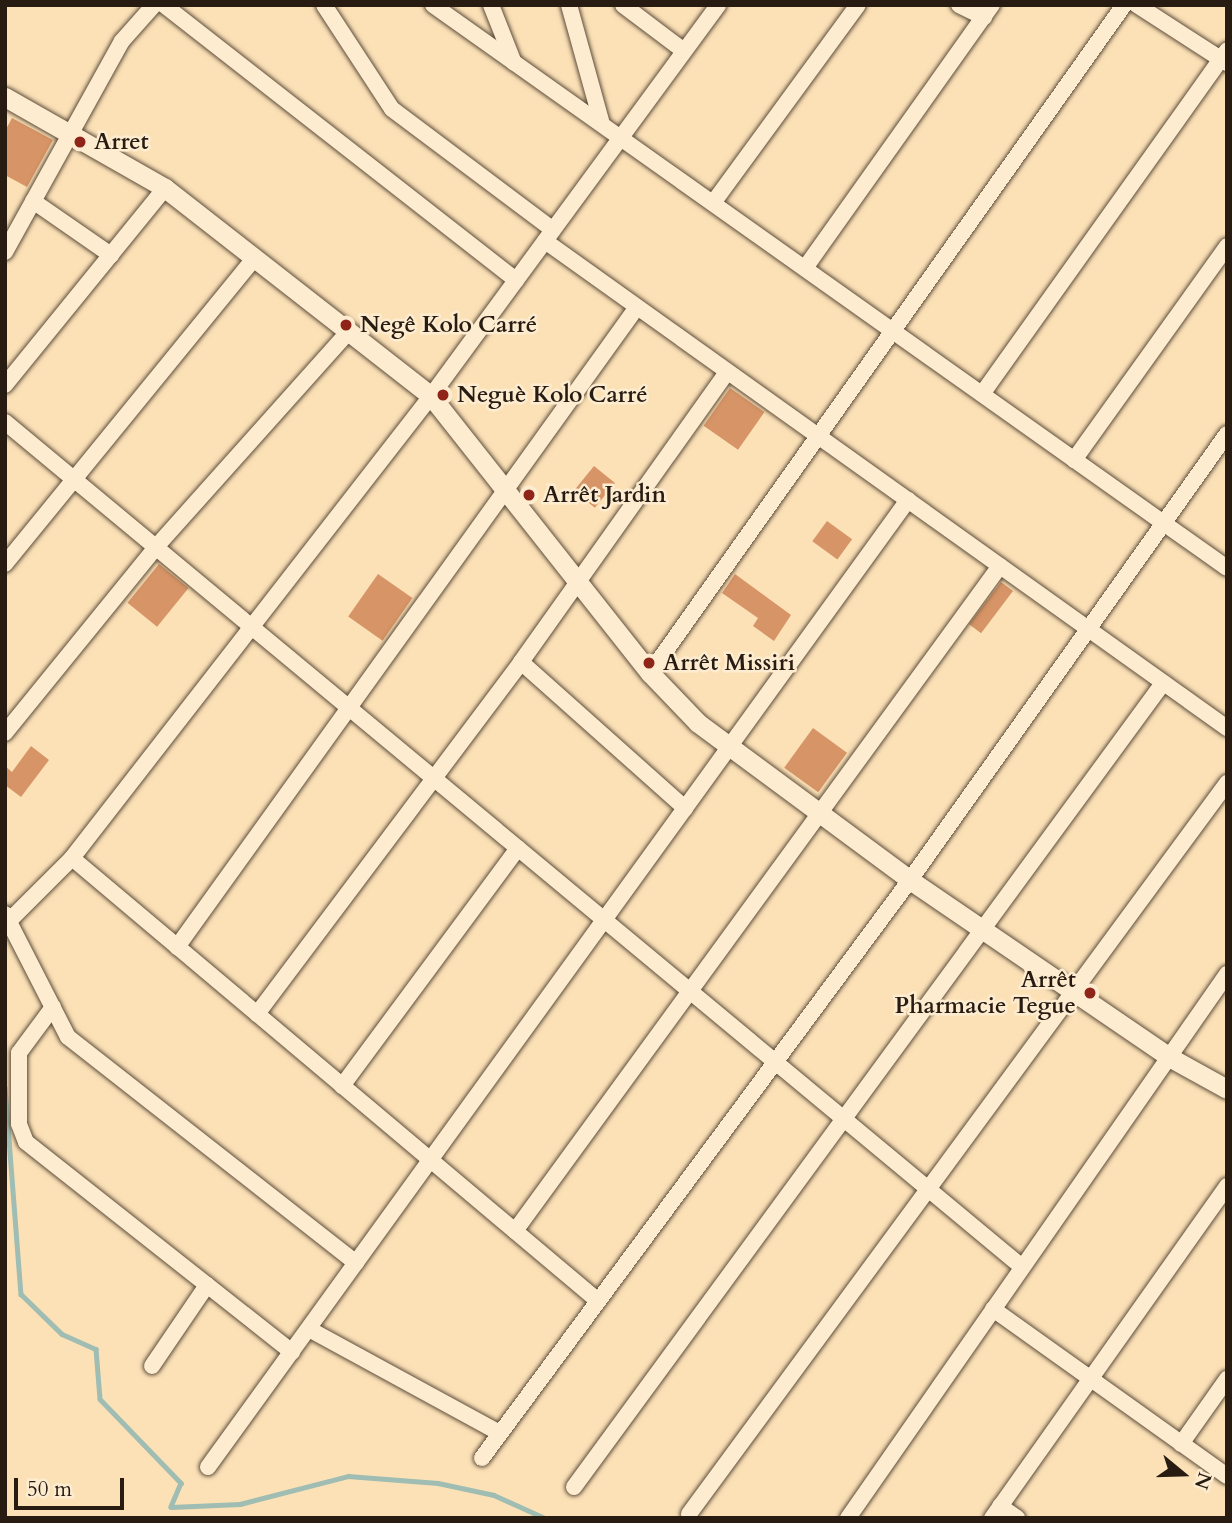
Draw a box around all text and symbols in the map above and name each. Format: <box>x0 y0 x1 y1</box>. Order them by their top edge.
place label: Arret <box>94 128 149 156</box>
marker: Arret <box>72 134 88 150</box>
place label: Negê Kolo Carré <box>360 311 537 339</box>
marker: Negê Kolo Carré <box>338 317 354 333</box>
place label: Neguè Kolo Carré <box>457 381 648 409</box>
marker: Neguè Kolo Carré <box>435 387 451 403</box>
place label: Arrêt Jardin <box>543 481 666 509</box>
marker: Arrêt Jardin <box>521 487 537 503</box>
place label: Arrêt Missiri <box>663 649 795 677</box>
marker: Arrêt Missiri <box>641 655 657 671</box>
place label: Arrêt Pharmacie Tegue <box>895 966 1076 1020</box>
marker: Arrêt Pharmacie Tegue <box>1082 985 1098 1001</box>
north arrow <box>1148 1439 1218 1509</box>
scale bar <box>18 1464 128 1508</box>
text: N <box>1188 1469 1218 1493</box>
text: 50 m <box>27 1475 72 1504</box>

